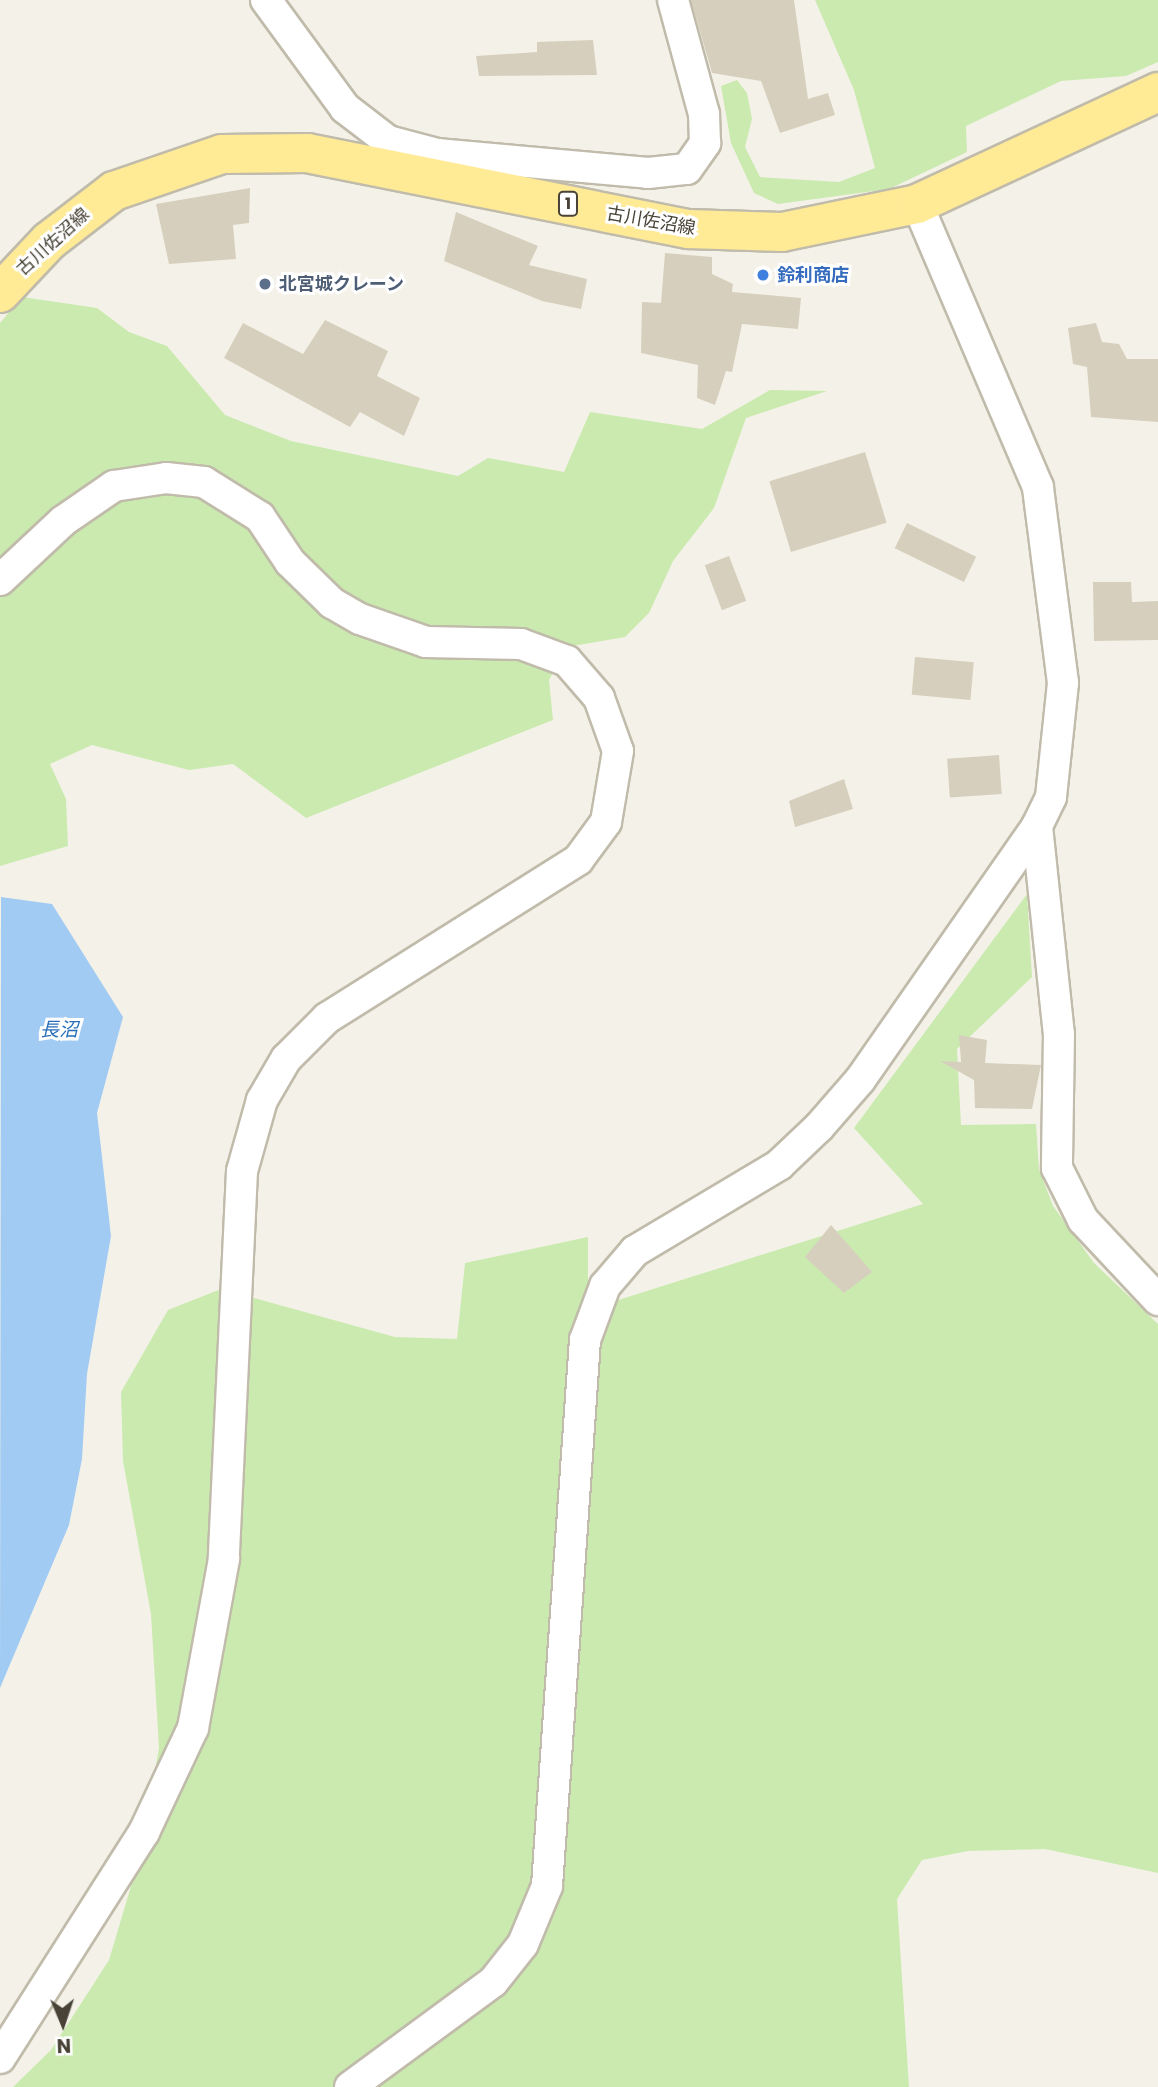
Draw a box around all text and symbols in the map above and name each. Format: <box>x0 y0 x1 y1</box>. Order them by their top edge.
road number: 1 <box>558 192 578 216</box>
street label: 古川佐沼線 <box>605 203 697 239</box>
street label: 古川佐沼線 <box>12 204 94 280</box>
place label: 鈴利商店 <box>777 264 849 286</box>
marker: 鈴利商店 <box>755 267 771 283</box>
place label: 北宮城クレーン <box>279 273 405 295</box>
marker: 北宮城クレーン <box>257 276 273 292</box>
water label: 長沼 <box>40 1019 78 1041</box>
north arrow <box>28 1989 98 2059</box>
text: N <box>56 2032 71 2059</box>

